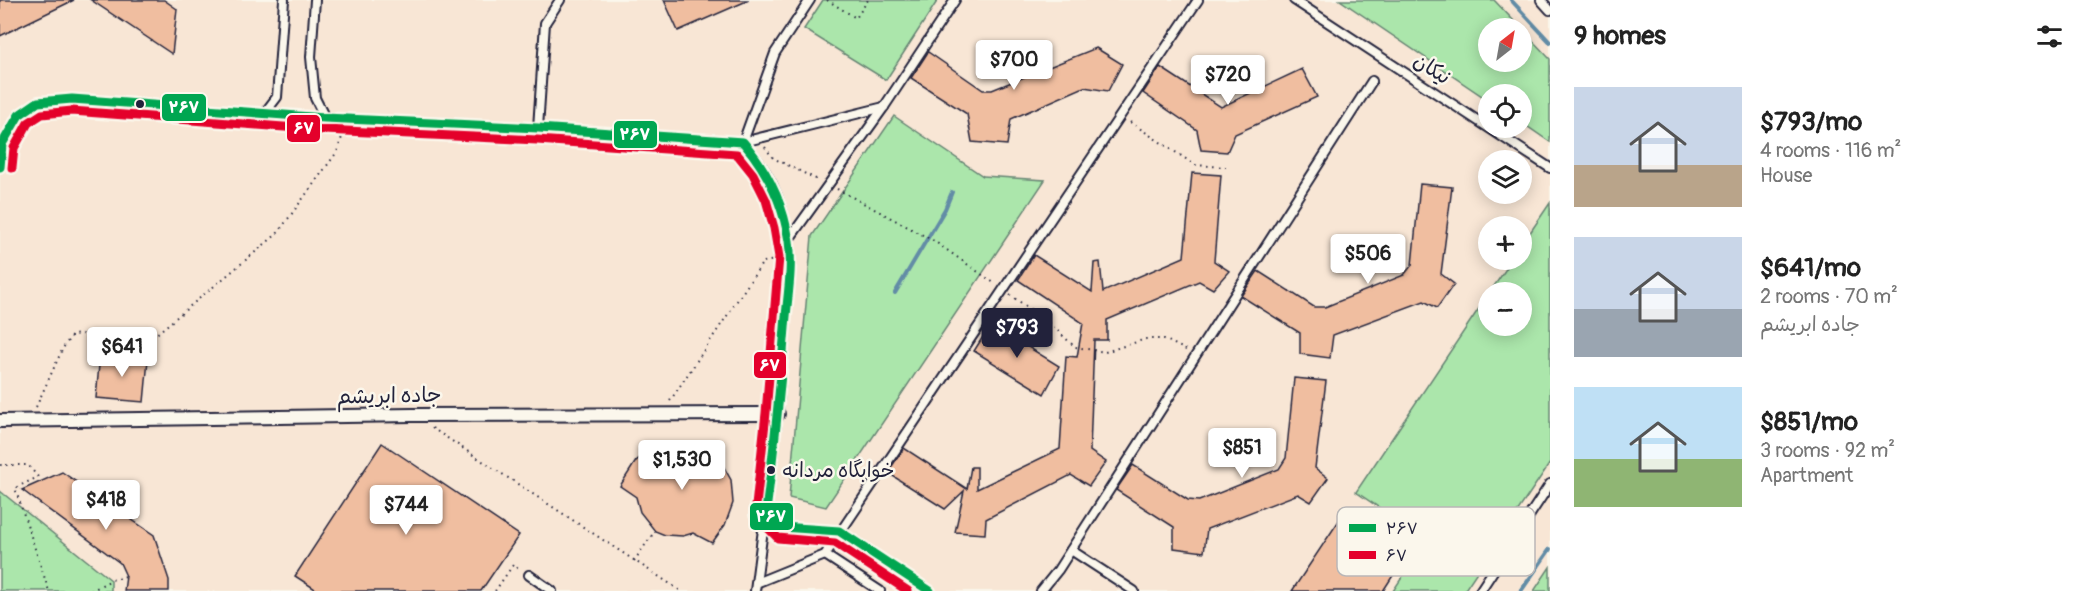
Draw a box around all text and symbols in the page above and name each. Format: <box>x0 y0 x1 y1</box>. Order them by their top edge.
north arrow <box>1478 18 1532 72</box>
map controls <box>1478 18 1532 336</box>
text: 9 homes <box>1574 20 1666 52</box>
icon: filters <box>2033 20 2066 53</box>
pin: $700 <box>978 40 1050 91</box>
text: $700 <box>990 47 1038 72</box>
street label: نیکان <box>1408 47 1456 91</box>
pin: $720 <box>1192 55 1264 106</box>
text: $720 <box>1205 62 1251 87</box>
button: locate <box>1478 84 1532 138</box>
line badge: ۲۶۷ <box>161 93 207 122</box>
unlabelled marker <box>134 98 146 110</box>
text: ۲۶۷ <box>168 98 200 118</box>
text: $793/mo <box>1760 106 1862 138</box>
icon: home <box>1622 111 1694 183</box>
line badge: ۶۷ <box>286 114 321 143</box>
text: ۶۷ <box>294 119 314 139</box>
line badge: ۲۶۷ <box>613 120 658 149</box>
text: ۲۶۷ <box>619 125 651 145</box>
text: 4 rooms · 116 m² <box>1760 138 1901 163</box>
button: layers <box>1478 150 1532 204</box>
text: House <box>1760 163 1812 188</box>
button: + <box>1478 216 1532 270</box>
pin: $506 <box>1332 234 1404 285</box>
text: $506 <box>1345 241 1391 266</box>
text: $641/mo <box>1760 252 1861 284</box>
icon: home <box>1622 261 1694 333</box>
button: − <box>1478 282 1532 336</box>
text: 2 rooms · 70 m² <box>1760 284 1898 309</box>
pin: $793 <box>981 308 1053 359</box>
text: جاده ابریشم <box>1760 312 1860 337</box>
text: $793 <box>996 315 1038 340</box>
pin: $641 <box>86 327 158 378</box>
text: $641 <box>101 334 143 359</box>
line badge: ۶۷ <box>753 351 787 379</box>
text: ۶۷ <box>760 356 780 376</box>
street label: جاده ابریشم <box>336 382 442 412</box>
text: $851/mo <box>1760 406 1858 438</box>
icon: home <box>1622 411 1694 483</box>
pin: $851 <box>1206 428 1278 479</box>
text: $851 <box>1222 435 1262 460</box>
text: 3 rooms · 92 m² <box>1760 438 1895 463</box>
pin: $1,530 <box>633 440 731 491</box>
text: $1,530 <box>652 447 712 472</box>
place label: خوابگاه مردانه <box>782 458 894 483</box>
text: Apartment <box>1760 463 1853 488</box>
marker: خوابگاه مردانه <box>765 464 777 476</box>
pin: $418 <box>70 480 142 531</box>
pin: $744 <box>370 485 442 536</box>
text: $418 <box>86 487 126 512</box>
text: $744 <box>384 492 428 517</box>
line badge: ۲۶۷ <box>749 502 794 531</box>
text: ۲۶۷ <box>755 507 787 527</box>
legend <box>1337 507 1535 576</box>
text: ۲۶۷ <box>1386 519 1418 539</box>
text: ۶۷ <box>1386 546 1407 566</box>

